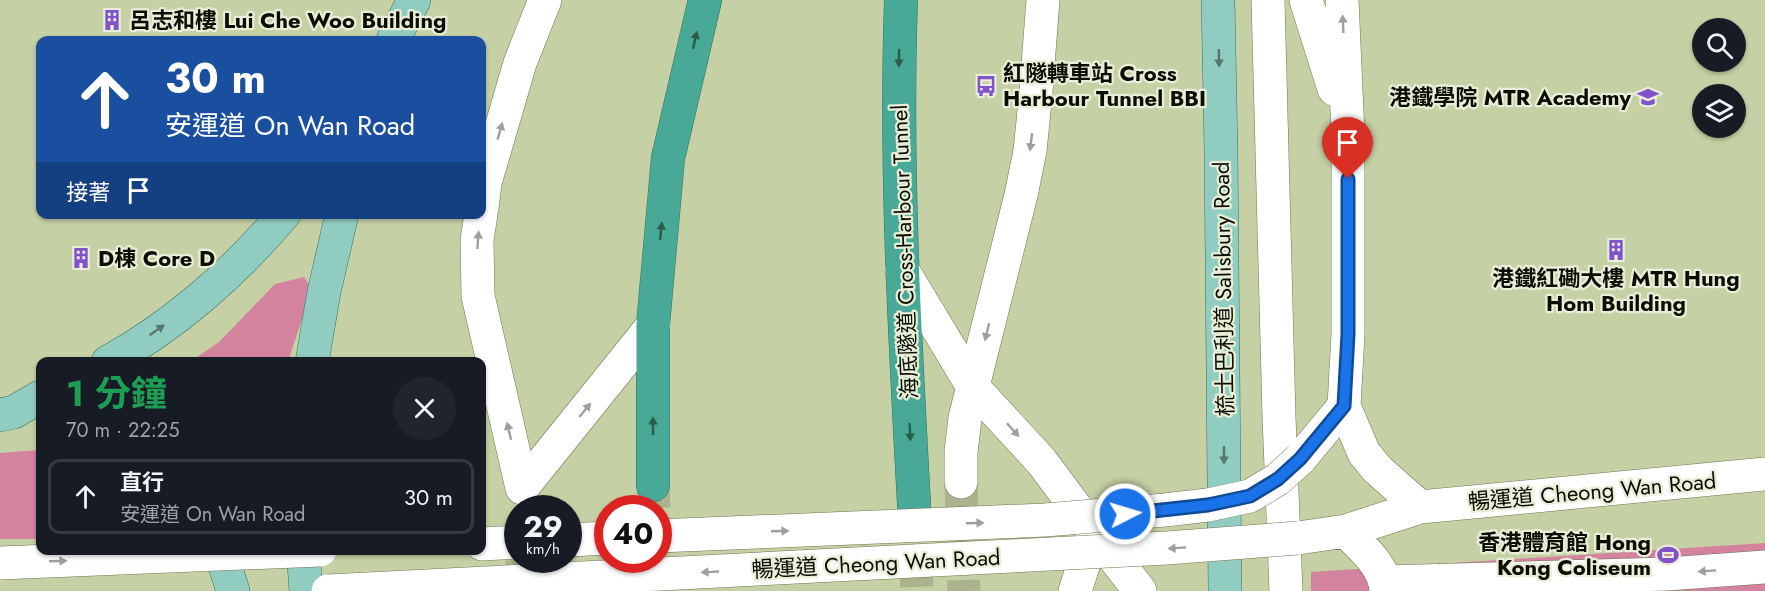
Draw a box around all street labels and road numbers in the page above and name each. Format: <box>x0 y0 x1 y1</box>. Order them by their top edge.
street label: 海底隧道 Cross-Harbour Tunnel <box>883 104 925 400</box>
street label: 梳士巴利道 Salisbury Road <box>1205 161 1241 417</box>
street label: 暢運道 Cheong Wan Road <box>1467 464 1717 518</box>
street label: 暢運道 Cheong Wan Road <box>751 541 1001 585</box>

